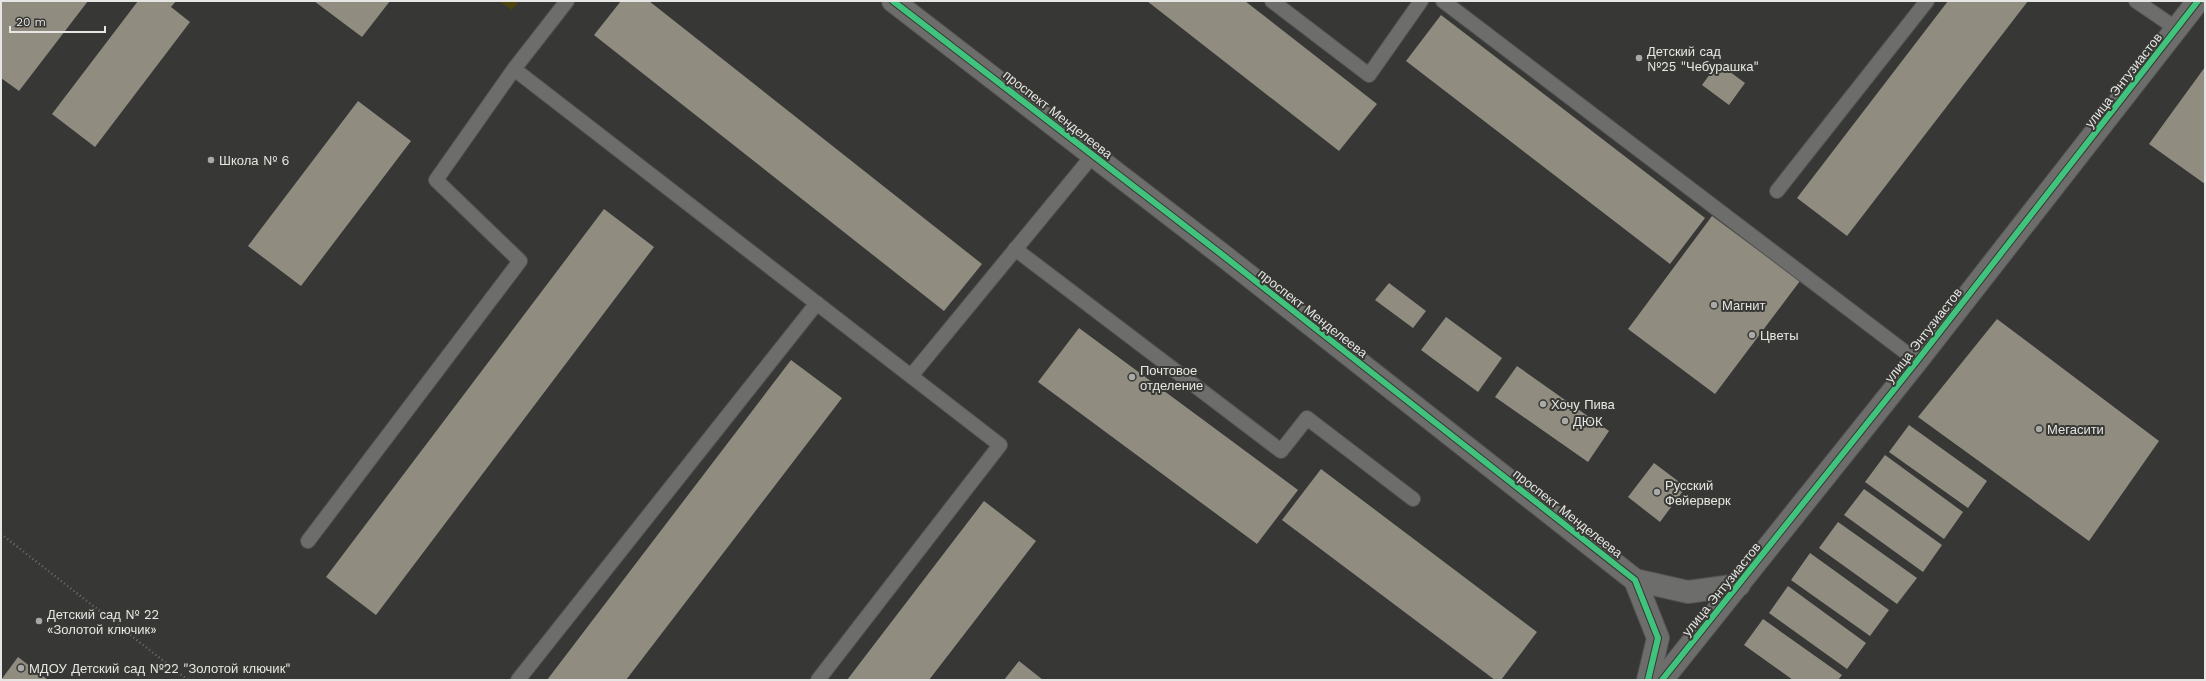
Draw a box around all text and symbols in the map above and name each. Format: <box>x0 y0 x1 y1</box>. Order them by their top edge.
scale bar <box>10 8 105 34</box>
text: 20 m <box>16 15 46 29</box>
street label: улица Энтузиастов <box>2082 30 2165 131</box>
place label: Детский сад №25 "Чебурашка" <box>1647 44 1759 74</box>
marker: Детский сад №25 "Чебурашка" <box>1634 53 1644 63</box>
street label: проспект Менделеева <box>1000 67 1116 162</box>
place label: Школа № 6 <box>219 153 290 168</box>
marker: Школа № 6 <box>206 155 216 165</box>
street label: проспект Менделеева <box>1255 266 1371 361</box>
street label: улица Энтузиастов <box>1882 285 1965 386</box>
place label: Магнит <box>1722 298 1765 313</box>
marker: Магнит <box>1709 300 1719 310</box>
place label: Цветы <box>1760 328 1798 343</box>
marker: Цветы <box>1747 330 1757 340</box>
place label: Почтовое отделение <box>1140 363 1203 393</box>
marker: Почтовое отделение <box>1127 372 1137 382</box>
place label: Хочу Пива <box>1551 397 1616 412</box>
marker: Хочу Пива <box>1538 399 1548 409</box>
place label: ДЮК <box>1573 414 1603 429</box>
marker: ДЮК <box>1560 416 1570 426</box>
place label: Мегасити <box>2047 422 2104 437</box>
marker: Мегасити <box>2034 424 2044 434</box>
street label: проспект Менделеева <box>1510 466 1626 561</box>
place label: Русский Фейерверк <box>1665 478 1731 508</box>
marker: Русский Фейерверк <box>1652 487 1662 497</box>
street label: улица Энтузиастов <box>1679 539 1764 639</box>
place label: Детский сад № 22 «Золотой ключик» <box>47 607 159 637</box>
marker: Детский сад № 22 «Золотой ключик» <box>34 616 44 626</box>
place label: МДОУ Детский сад №22 "Золотой ключик" <box>29 661 291 676</box>
marker: МДОУ Детский сад №22 "Золотой ключик" <box>16 663 26 673</box>

